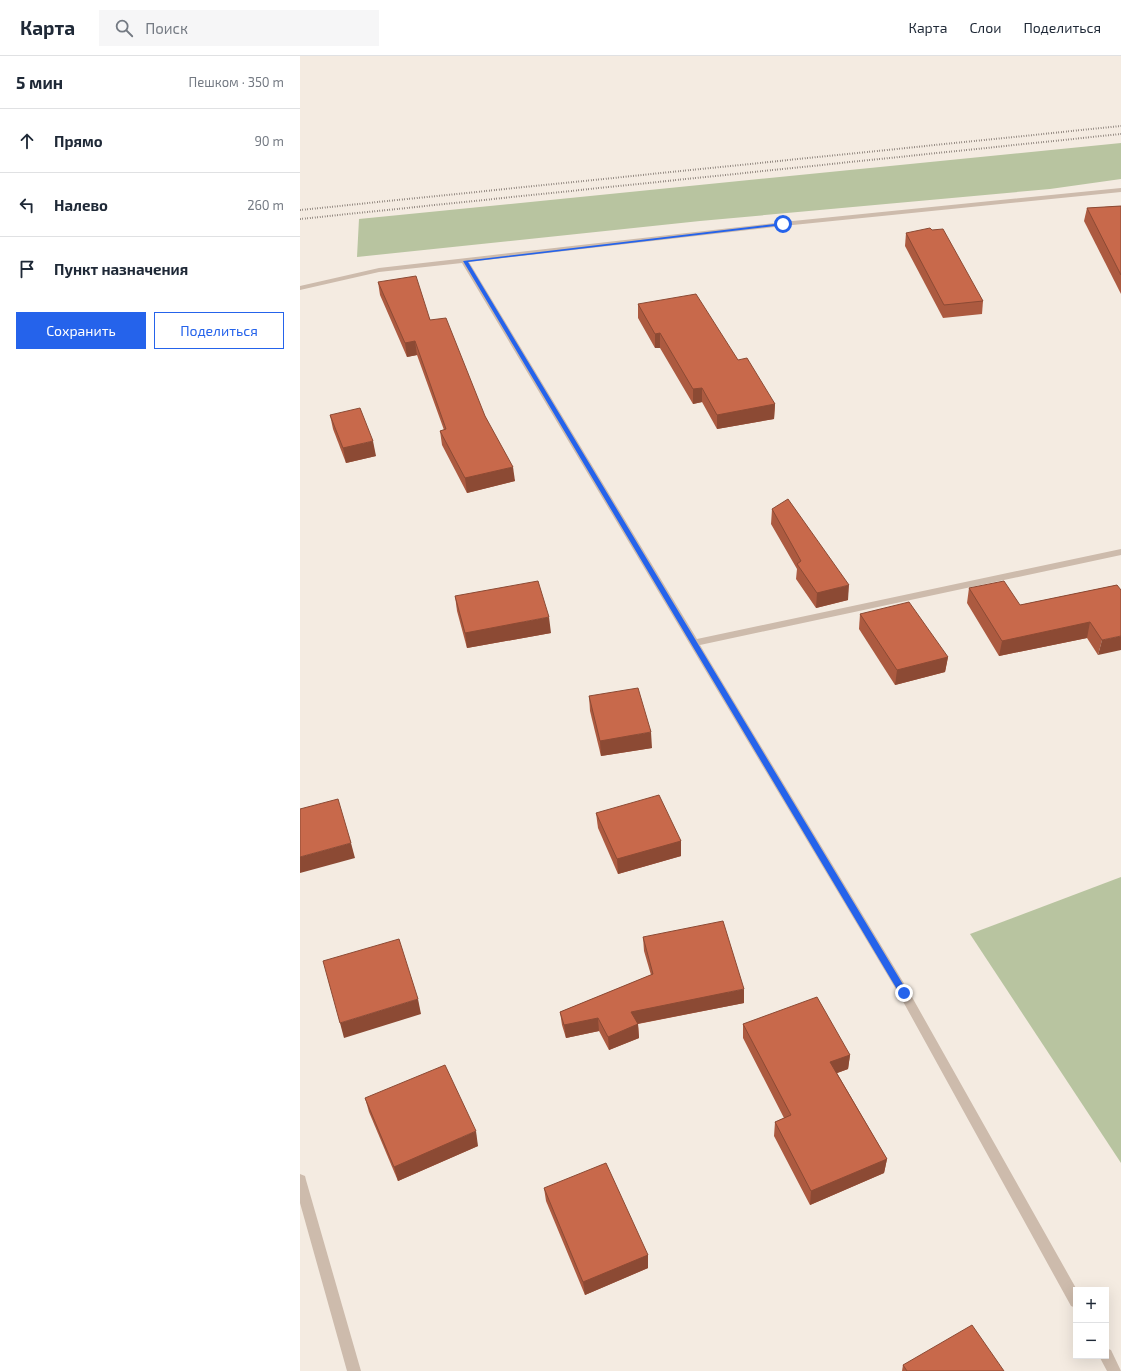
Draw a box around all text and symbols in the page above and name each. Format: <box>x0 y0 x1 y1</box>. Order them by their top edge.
search box <box>99 10 379 46</box>
text: Карта <box>20 16 75 39</box>
icon: search <box>113 17 135 39</box>
text: Поиск <box>145 19 188 37</box>
text: Карта <box>908 19 947 36</box>
text: Слои <box>969 19 1001 36</box>
text: Поделиться <box>1023 19 1101 36</box>
text: 5 мин <box>16 72 63 92</box>
text: Пешком · 350 m <box>189 74 284 90</box>
icon: ahead <box>16 130 38 152</box>
text: Прямо <box>54 132 103 150</box>
text: 90 m <box>254 133 284 149</box>
icon: left <box>16 194 38 216</box>
text: Налево <box>54 196 108 214</box>
text: 260 m <box>247 197 284 213</box>
route start <box>774 215 792 233</box>
icon: arrive <box>16 258 38 280</box>
text: Пункт назначения <box>54 260 188 278</box>
button: Сохранить <box>16 312 146 349</box>
button: Поделиться <box>154 312 284 349</box>
route end <box>895 984 913 1002</box>
map controls <box>1073 1287 1109 1359</box>
button: + <box>1073 1287 1109 1323</box>
button: − <box>1073 1323 1109 1359</box>

